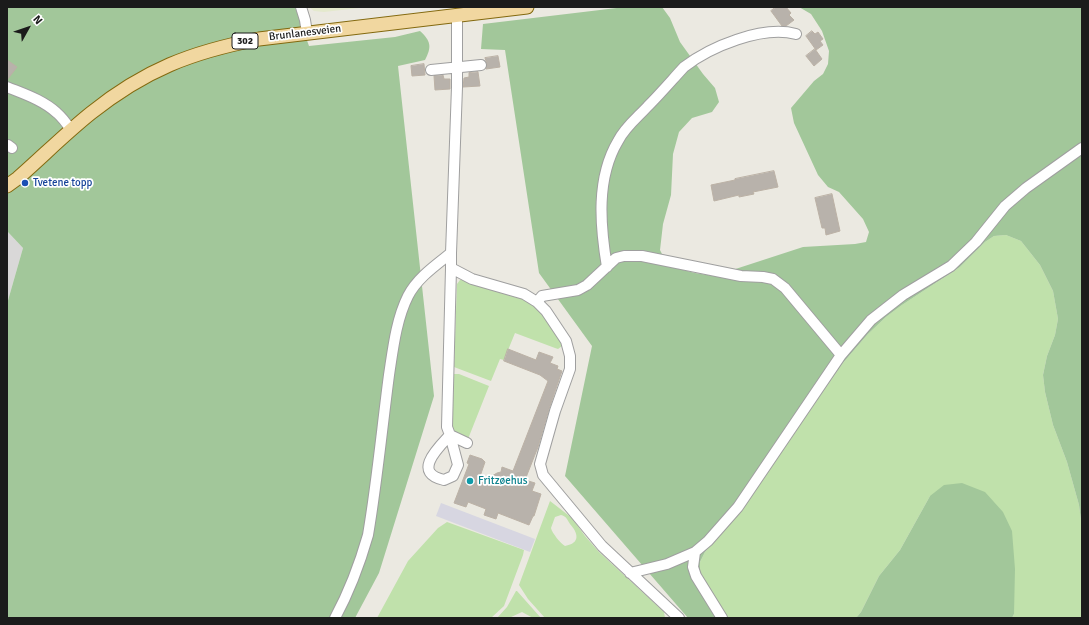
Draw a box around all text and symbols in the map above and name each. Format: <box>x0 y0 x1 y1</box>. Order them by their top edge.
north arrow <box>8 8 48 48</box>
text: N <box>30 13 45 27</box>
street label: Brunlanesveien <box>268 22 342 44</box>
road number: 302 <box>232 33 258 49</box>
place label: Tvetene topp <box>33 176 92 190</box>
marker: Tvetene topp <box>20 178 30 188</box>
place label: Fritzøehus <box>478 474 527 488</box>
marker: Fritzøehus <box>465 476 475 486</box>

